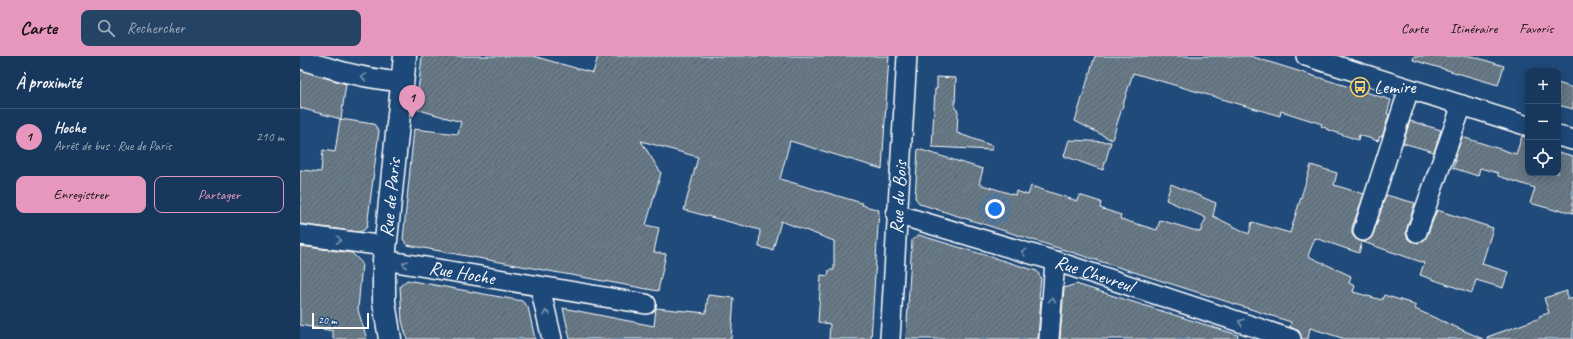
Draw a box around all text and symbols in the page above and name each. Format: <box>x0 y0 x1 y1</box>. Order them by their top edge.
search box <box>81 10 361 46</box>
text: Carte <box>20 16 57 40</box>
icon: search <box>95 17 117 39</box>
text: Rechercher <box>127 19 185 38</box>
text: Carte <box>1401 20 1428 37</box>
text: Itinéraire <box>1450 20 1497 37</box>
text: Favoris <box>1519 20 1553 37</box>
map controls <box>1525 68 1561 176</box>
button: + <box>1525 68 1561 104</box>
text: À proximité <box>16 72 81 93</box>
one-way arrow <box>361 74 367 82</box>
place label: Lemire <box>1374 75 1417 99</box>
bus stop icon: Lemire <box>1349 76 1371 98</box>
pin: 1 <box>399 85 425 118</box>
button: − <box>1525 104 1561 140</box>
text: Hoche <box>54 119 85 138</box>
text: 1 <box>26 129 32 145</box>
text: 210 m <box>256 129 284 145</box>
text: Arrêt de bus · Rue de Paris <box>54 138 172 154</box>
button: locate <box>1525 140 1561 176</box>
street label: Rue de Paris <box>374 156 407 238</box>
street label: Rue du Bois <box>884 158 913 235</box>
button: Enregistrer <box>16 176 146 213</box>
button: Partager <box>154 176 284 213</box>
your location <box>985 199 1005 219</box>
one-way arrow <box>336 235 342 244</box>
one-way arrow <box>1021 248 1028 257</box>
street label: Rue Chevreul <box>1052 250 1140 299</box>
street label: Rue Hoche <box>427 256 498 291</box>
one-way arrow <box>402 260 408 269</box>
one-way arrow <box>1047 297 1056 303</box>
one-way arrow <box>542 310 551 317</box>
scale bar <box>312 311 369 330</box>
text: 20 m <box>318 313 337 327</box>
one-way arrow <box>1238 319 1245 327</box>

